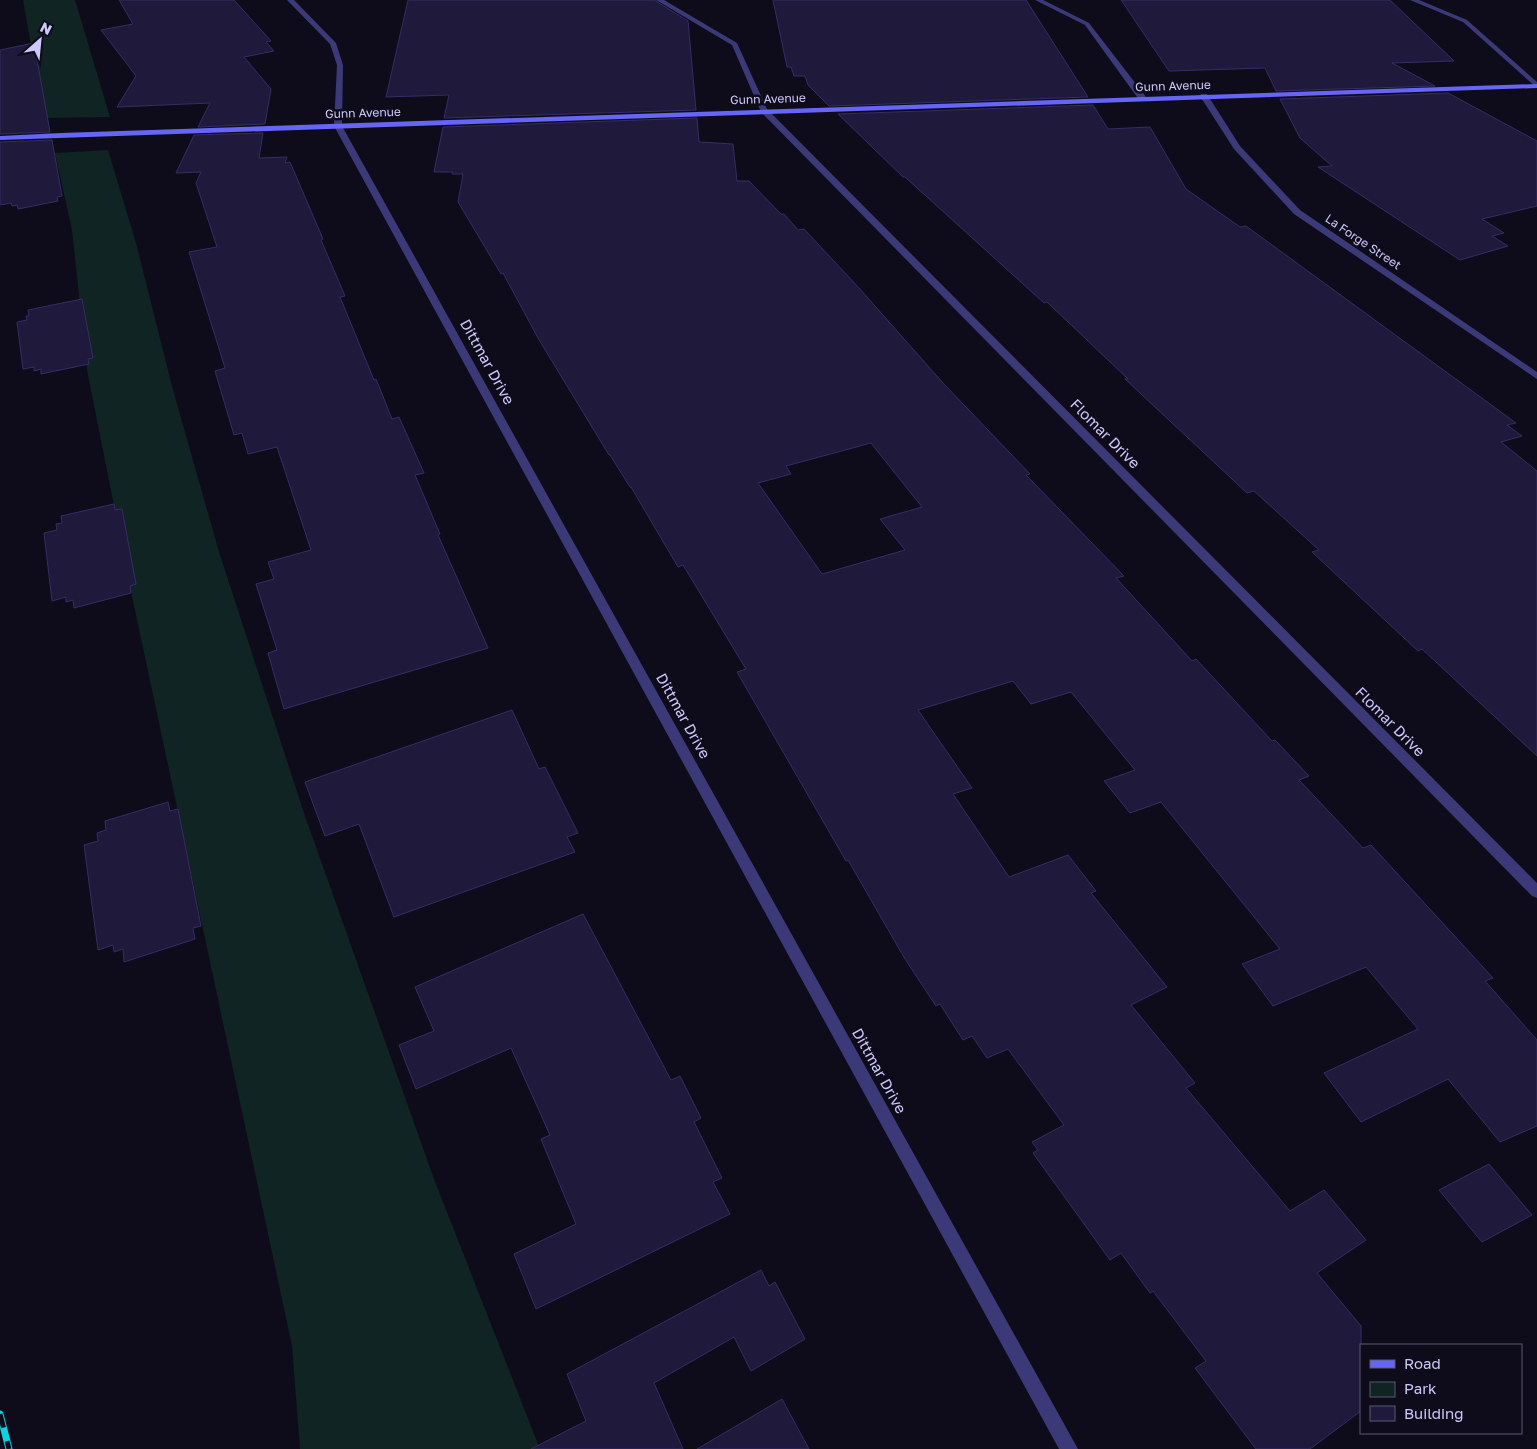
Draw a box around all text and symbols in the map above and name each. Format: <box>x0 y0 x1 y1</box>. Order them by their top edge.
north arrow <box>15 15 65 65</box>
text: N <box>38 18 55 38</box>
street label: Gunn Avenue <box>1135 77 1211 94</box>
street label: Gunn Avenue <box>730 90 806 107</box>
street label: Gunn Avenue <box>325 104 401 121</box>
street label: La Forge Street <box>1322 211 1404 273</box>
street label: Dittmar Drive <box>457 316 519 408</box>
street label: Flomar Drive <box>1067 395 1144 472</box>
street label: Dittmar Drive <box>653 670 715 762</box>
street label: Flomar Drive <box>1352 683 1429 760</box>
street label: Dittmar Drive <box>849 1025 911 1117</box>
legend <box>1360 1344 1522 1434</box>
text: Road <box>1404 1354 1441 1372</box>
text: Park <box>1404 1379 1437 1397</box>
text: Building <box>1404 1404 1464 1422</box>

